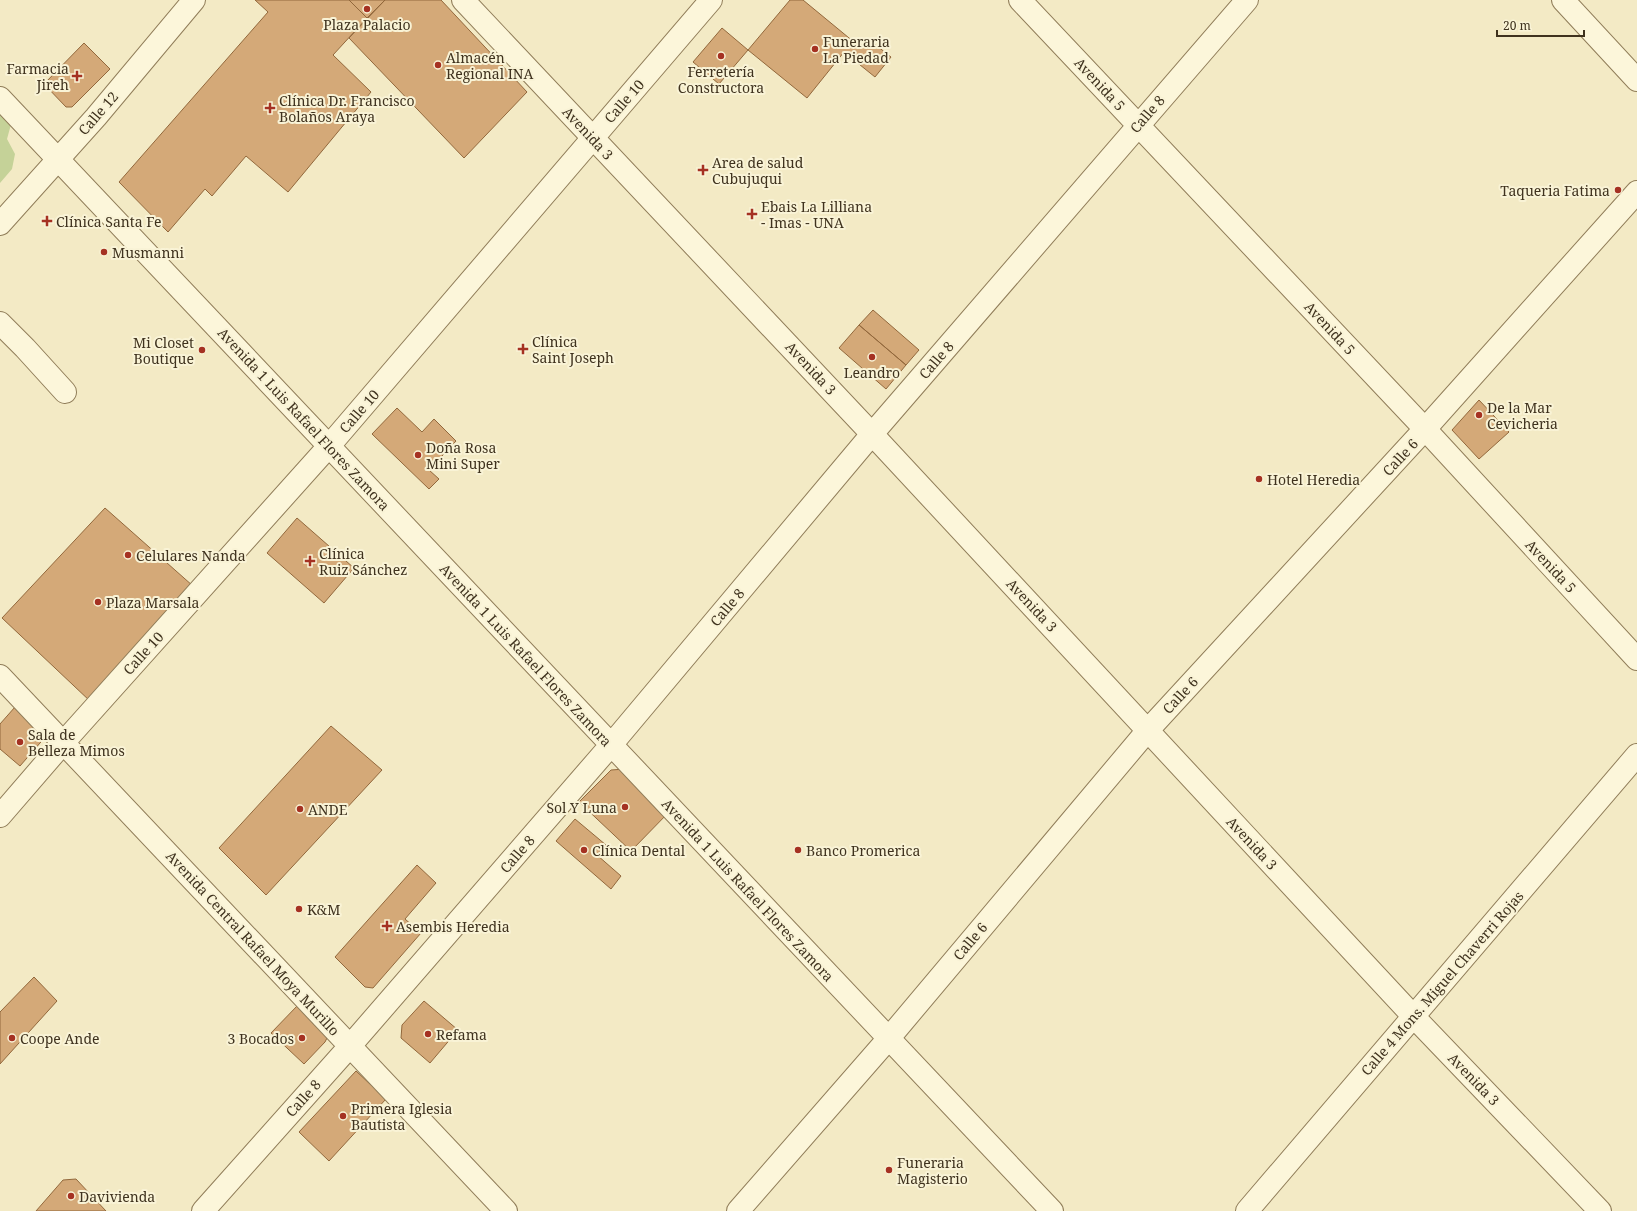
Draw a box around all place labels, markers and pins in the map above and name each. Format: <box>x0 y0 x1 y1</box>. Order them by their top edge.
marker: Plaza Palacio <box>362 4 372 14</box>
place label: Plaza Palacio <box>323 15 411 34</box>
place label: Funeraria La Piedad <box>823 32 890 67</box>
marker: Funeraria La Piedad <box>810 44 820 54</box>
place label: Almacén Regional INA <box>446 48 533 83</box>
marker: Ferretería Constructora <box>716 51 726 61</box>
place label: Farmacia Jireh <box>6 59 69 94</box>
marker: Almacén Regional INA <box>433 60 443 70</box>
place label: Ferretería Constructora <box>678 62 764 97</box>
marker: Farmacia Jireh <box>72 71 82 81</box>
place label: Clínica Dr. Francisco Bolaños Araya <box>279 91 415 126</box>
marker: Clínica Dr. Francisco Bolaños Araya <box>264 102 276 114</box>
place label: Area de salud Cubujuqui <box>712 153 804 188</box>
marker: Area de salud Cubujuqui <box>697 164 709 176</box>
place label: Taqueria Fatima <box>1500 181 1610 200</box>
marker: Taqueria Fatima <box>1613 185 1623 195</box>
place label: Ebais La Lilliana - Imas - UNA <box>761 197 872 232</box>
marker: Ebais La Lilliana - Imas - UNA <box>746 208 758 220</box>
place label: Clínica Santa Fe <box>56 212 162 231</box>
marker: Clínica Santa Fe <box>41 215 53 227</box>
place label: Musmanni <box>112 243 185 262</box>
marker: Musmanni <box>99 247 109 257</box>
place label: Clínica Saint Joseph <box>532 332 614 367</box>
place label: Mi Closet Boutique <box>133 333 194 368</box>
marker: Clínica Saint Joseph <box>517 343 529 355</box>
marker: Mi Closet Boutique <box>197 345 207 355</box>
marker: Leandro <box>867 352 877 362</box>
place label: Leandro <box>844 363 900 382</box>
place label: De la Mar Cevicheria <box>1487 398 1558 433</box>
marker: De la Mar Cevicheria <box>1474 410 1484 420</box>
place label: Doña Rosa Mini Super <box>426 438 500 473</box>
marker: Doña Rosa Mini Super <box>413 450 423 460</box>
place label: Hotel Heredia <box>1267 470 1360 489</box>
marker: Hotel Heredia <box>1254 474 1264 484</box>
place label: Clínica Ruiz Sánchez <box>319 544 407 579</box>
place label: Celulares Nanda <box>136 546 246 565</box>
marker: Celulares Nanda <box>123 550 133 560</box>
marker: Clínica Ruiz Sánchez <box>304 555 316 567</box>
place label: Plaza Marsala <box>106 593 199 612</box>
marker: Plaza Marsala <box>93 597 103 607</box>
place label: Sala de Belleza Mimos <box>28 725 125 760</box>
marker: Sala de Belleza Mimos <box>15 737 25 747</box>
place label: Sol Y Luna <box>546 798 617 817</box>
place label: ANDE <box>308 800 348 819</box>
marker: Sol Y Luna <box>620 802 630 812</box>
marker: ANDE <box>295 804 305 814</box>
place label: Clínica Dental <box>592 841 686 860</box>
place label: Banco Promerica <box>806 841 920 860</box>
marker: Clínica Dental <box>579 845 589 855</box>
marker: Banco Promerica <box>793 845 803 855</box>
place label: K&M <box>307 900 340 919</box>
marker: K&M <box>294 904 304 914</box>
place label: Asembis Heredia <box>396 917 510 936</box>
marker: Asembis Heredia <box>381 920 393 932</box>
place label: Refama <box>436 1025 487 1044</box>
place label: Coope Ande <box>20 1029 99 1048</box>
place label: 3 Bocados <box>228 1029 294 1048</box>
marker: Refama <box>423 1029 433 1039</box>
marker: Coope Ande <box>7 1033 17 1043</box>
marker: 3 Bocados <box>297 1033 307 1043</box>
place label: Primera Iglesia Bautista <box>351 1099 452 1134</box>
marker: Primera Iglesia Bautista <box>338 1111 348 1121</box>
place label: Funeraria Magisterio <box>897 1153 968 1188</box>
marker: Funeraria Magisterio <box>884 1165 894 1175</box>
place label: Davivienda <box>79 1187 155 1206</box>
marker: Davivienda <box>66 1191 76 1201</box>

